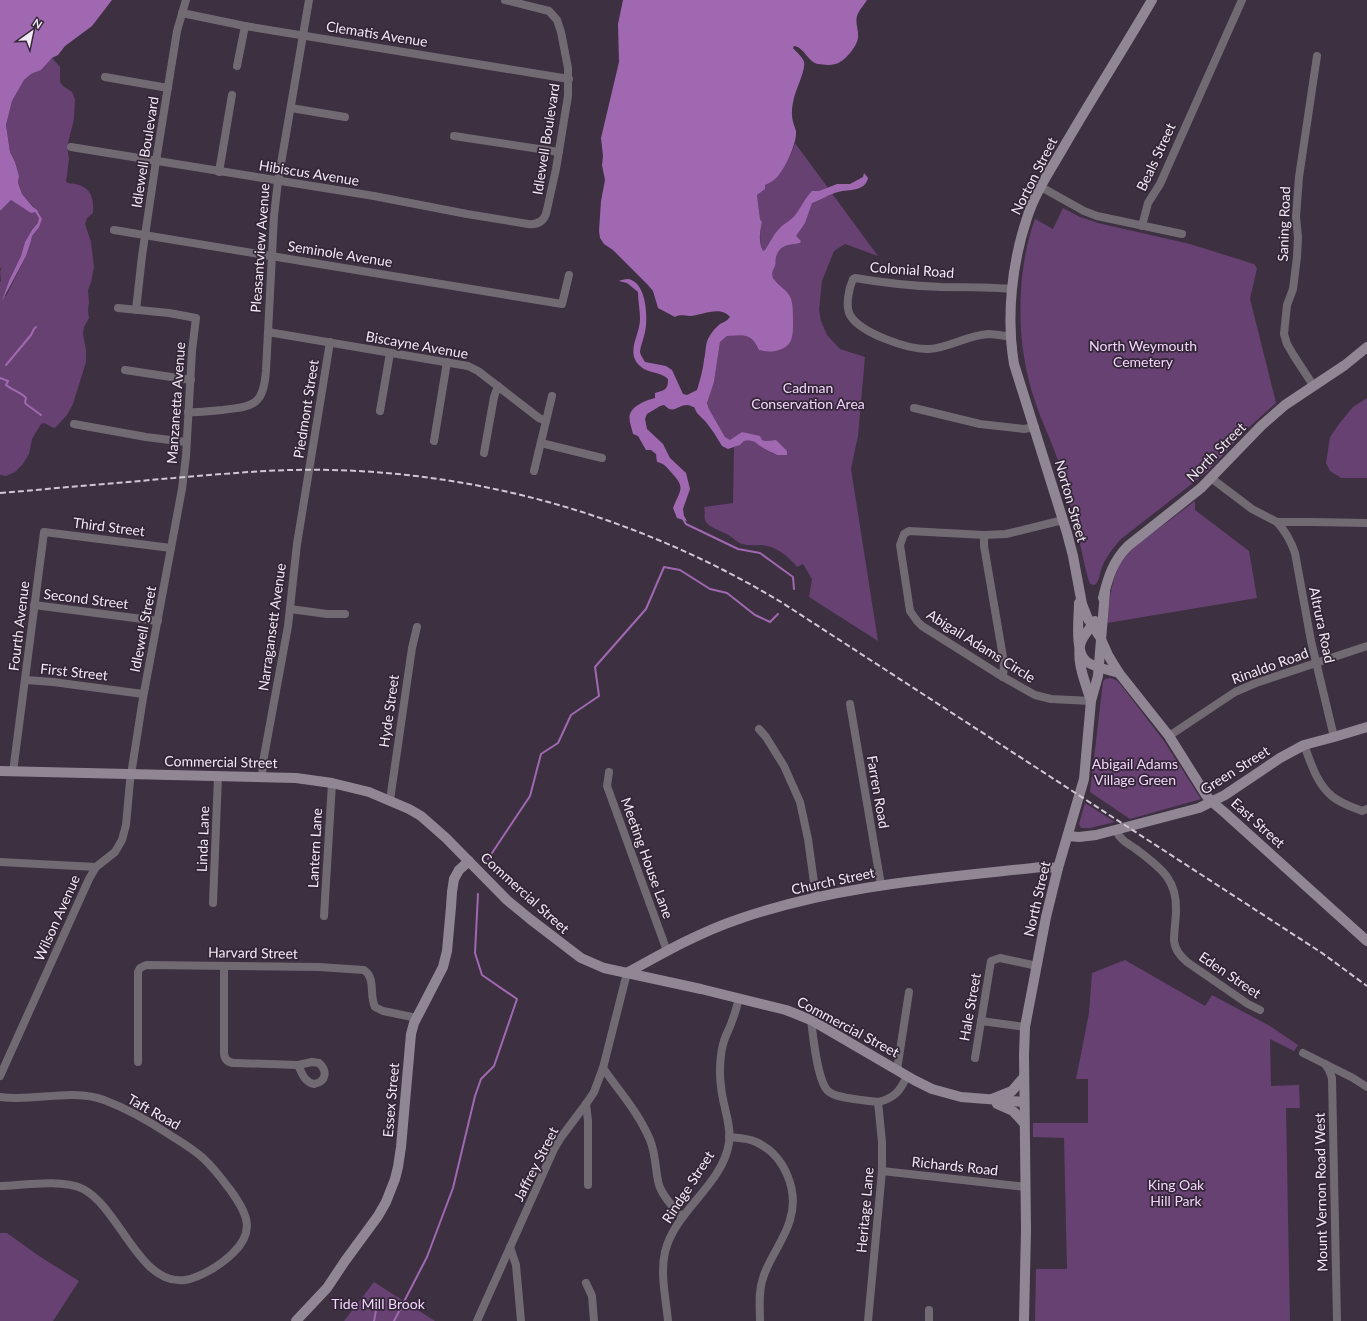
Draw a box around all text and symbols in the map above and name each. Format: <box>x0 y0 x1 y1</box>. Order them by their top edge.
north arrow <box>12 12 52 52</box>
text: N <box>31 15 45 31</box>
street label: Clematis Avenue <box>325 17 429 50</box>
street label: Idlewell Boulevard <box>528 82 563 196</box>
street label: Idlewell Boulevard <box>127 95 162 209</box>
street label: Beals Street <box>1132 120 1179 194</box>
street label: Norton Street <box>1007 134 1060 217</box>
street label: Hibiscus Avenue <box>258 156 360 189</box>
street label: Pleasantview Avenue <box>246 183 273 313</box>
street label: Saning Road <box>1274 186 1293 262</box>
street label: Seminole Avenue <box>287 237 394 270</box>
street label: Colonial Road <box>869 258 955 281</box>
street label: Biscayne Avenue <box>365 327 470 362</box>
park label: North Weymouth Cemetery <box>1089 337 1197 370</box>
street label: Manzanetta Avenue <box>163 342 188 464</box>
street label: Piedmont Street <box>289 358 322 459</box>
park label: Cadman Conservation Area <box>751 379 865 412</box>
street label: North Street <box>1182 418 1249 485</box>
street label: Norton Street <box>1052 458 1091 544</box>
street label: Third Street <box>72 514 146 539</box>
street label: Narragansett Avenue <box>254 562 289 692</box>
street label: Fourth Avenue <box>5 580 32 672</box>
street label: Idlewell Street <box>126 584 159 673</box>
street label: Second Street <box>43 585 130 612</box>
street label: Altrura Road <box>1306 585 1339 664</box>
street label: Abigail Adams Circle <box>924 605 1039 686</box>
street label: Rinaldo Road <box>1229 644 1311 687</box>
street label: First Street <box>39 660 109 684</box>
street label: Hyde Street <box>375 673 402 748</box>
street label: Green Street <box>1197 742 1272 797</box>
street label: Commercial Street <box>164 752 278 771</box>
street label: Farren Road <box>864 754 893 830</box>
park label: Abigail Adams Village Green <box>1092 755 1178 788</box>
street label: East Street <box>1228 794 1289 851</box>
street label: Meeting House Lane <box>618 795 677 921</box>
street label: Linda Lane <box>193 806 212 872</box>
street label: Lantern Lane <box>304 808 325 888</box>
street label: Commercial Street <box>478 848 573 937</box>
street label: North Street <box>1020 860 1053 938</box>
street label: Church Street <box>790 863 876 898</box>
street label: Wilson Avenue <box>30 872 83 963</box>
street label: Harvard Street <box>208 943 298 962</box>
street label: Eden Street <box>1196 948 1265 1002</box>
street label: Hale Street <box>955 972 984 1042</box>
street label: Commercial Street <box>794 992 902 1061</box>
street label: Essex Street <box>379 1062 402 1138</box>
street label: Taft Road <box>125 1090 184 1133</box>
street label: Mount Vernon Road West <box>1311 1112 1330 1272</box>
street label: Jaffrey Street <box>510 1124 562 1204</box>
street label: Rindge Street <box>658 1147 717 1226</box>
street label: Richards Road <box>911 1153 999 1178</box>
street label: Heritage Lane <box>852 1166 877 1253</box>
park label: King Oak Hill Park <box>1148 1176 1205 1209</box>
park label: Tide Mill Brook <box>331 1295 426 1312</box>

